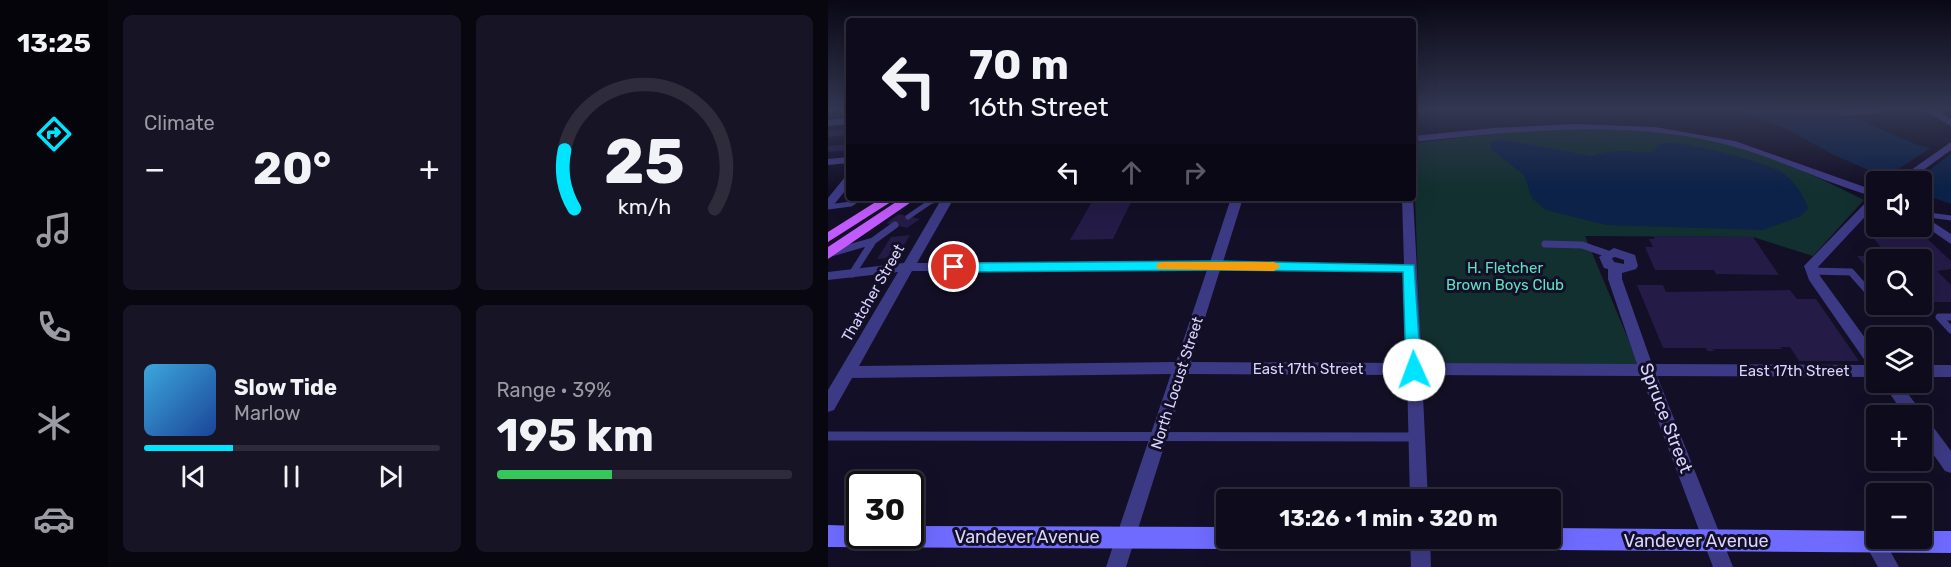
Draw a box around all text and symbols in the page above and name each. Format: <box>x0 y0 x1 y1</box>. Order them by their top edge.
text: 13:25 <box>17 27 91 59</box>
text: 70 m <box>969 40 1069 90</box>
icon: left <box>870 42 948 120</box>
text: 16th Street <box>969 91 1109 123</box>
text: Climate <box>144 111 215 135</box>
icon: directions <box>33 113 75 155</box>
text: 25 <box>604 125 685 199</box>
text: 20° <box>253 142 331 195</box>
text: − <box>144 149 165 188</box>
text: + <box>419 149 440 188</box>
icon: left <box>1052 156 1085 189</box>
icon: ahead <box>1115 156 1148 189</box>
icon: right <box>1178 156 1211 189</box>
map controls <box>1866 171 1932 549</box>
button: sound <box>1866 171 1932 237</box>
text: km/h <box>617 195 671 220</box>
icon: music <box>33 209 75 251</box>
street label: Thatcher Street <box>838 241 908 345</box>
pin <box>928 241 979 292</box>
button: search <box>1866 249 1932 315</box>
icon: arrive <box>937 250 970 283</box>
park label: H. Fletcher Brown Boys Club <box>1446 259 1564 294</box>
icon: phone <box>33 306 75 348</box>
street label: North Locust Street <box>1147 314 1207 451</box>
button: layers <box>1866 327 1932 393</box>
position arrow <box>1382 338 1446 402</box>
street label: East 17th Street <box>1253 360 1363 378</box>
street label: Spruce Street <box>1635 360 1697 476</box>
street label: East 17th Street <box>1739 362 1849 380</box>
text: Slow Tide <box>234 374 337 401</box>
text: Range · 39% <box>497 378 611 402</box>
text: Marlow <box>234 401 301 425</box>
icon: climate <box>33 402 75 444</box>
button: + <box>1866 405 1932 471</box>
text: 195 km <box>497 409 654 462</box>
icon: previous <box>177 460 210 493</box>
icon: pause <box>275 460 308 493</box>
icon: next <box>374 460 407 493</box>
speed limit sign: 30 <box>846 471 924 549</box>
button: − <box>1866 483 1932 549</box>
icon: car <box>33 498 75 540</box>
text: 13:26 · 1 min · 320 m <box>1279 505 1498 532</box>
street label: Vandever Avenue <box>954 526 1100 548</box>
street label: Vandever Avenue <box>1623 530 1769 552</box>

